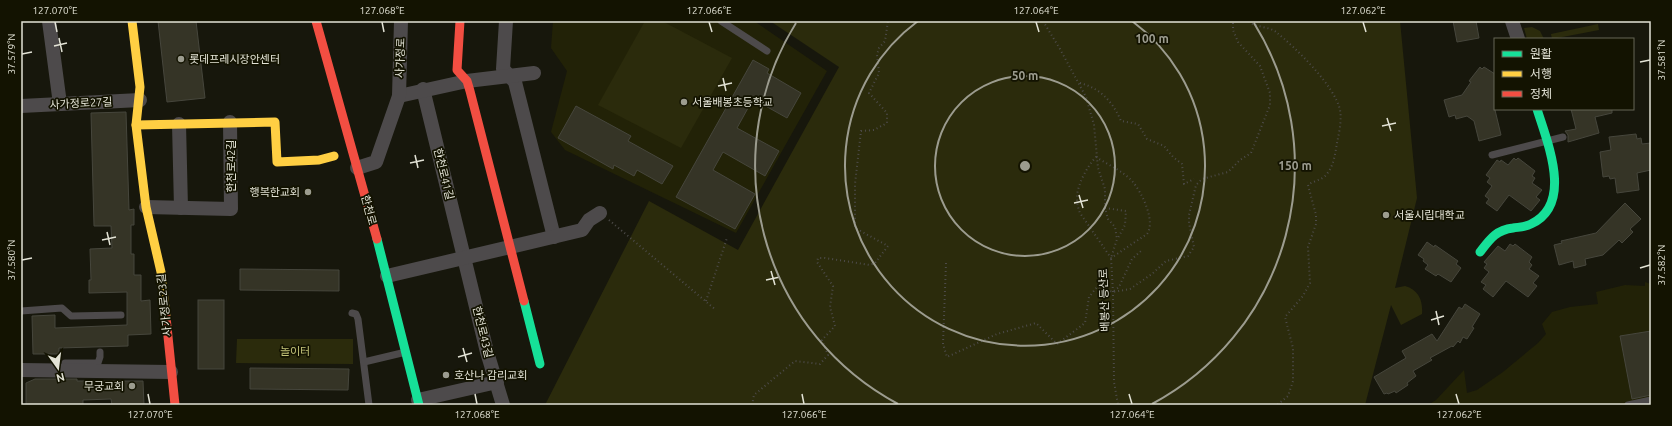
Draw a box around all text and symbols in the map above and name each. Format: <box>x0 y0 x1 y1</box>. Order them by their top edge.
text: 127.070°E <box>32 5 78 16</box>
text: 127.068°E <box>359 5 405 16</box>
text: 127.066°E <box>686 5 732 16</box>
text: 127.064°E <box>1013 5 1059 16</box>
text: 127.062°E <box>1340 5 1386 16</box>
text: 100 m <box>1135 32 1169 45</box>
text: 37.579°N <box>6 33 17 75</box>
street label: 사가정로 <box>393 38 407 78</box>
legend <box>1494 38 1634 110</box>
text: 37.581°N <box>1656 39 1667 81</box>
text: 원활 <box>1530 47 1552 60</box>
place label: 롯데프레시장안센터 <box>189 53 280 65</box>
marker: 롯데프레시장안센터 <box>176 54 186 64</box>
text: 서행 <box>1530 67 1552 80</box>
text: 50 m <box>1012 69 1038 82</box>
text: 정체 <box>1530 87 1552 100</box>
street label: 사가정로27길 <box>49 95 113 111</box>
place label: 서울배봉초등학교 <box>692 96 773 108</box>
marker: 서울배봉초등학교 <box>679 97 689 107</box>
street label: 한천로42길 <box>225 140 237 192</box>
street label: 한천로41길 <box>432 147 456 201</box>
centre of rings <box>1018 159 1032 173</box>
text: 150 m <box>1278 159 1312 172</box>
place label: 행복한교회 <box>249 186 300 198</box>
marker: 행복한교회 <box>303 187 313 197</box>
street label: 한천로 <box>359 194 379 226</box>
place label: 서울시립대학교 <box>1394 209 1465 221</box>
marker: 서울시립대학교 <box>1381 210 1391 220</box>
text: 37.580°N <box>6 239 17 281</box>
text: 37.582°N <box>1656 244 1667 286</box>
street label: 배봉산 등산로 <box>1097 268 1111 332</box>
street label: 사가정로23길 <box>155 273 173 337</box>
street label: 한천로43길 <box>471 305 495 359</box>
park label: 놀이터 <box>280 345 310 357</box>
north arrow <box>38 348 78 388</box>
place label: 호산나 감리교회 <box>454 369 527 381</box>
marker: 호산나 감리교회 <box>441 370 451 380</box>
text: N <box>55 371 66 385</box>
place label: 무궁교회 <box>84 380 124 392</box>
marker: 무궁교회 <box>127 381 137 391</box>
text: 127.070°E <box>127 409 173 420</box>
text: 127.068°E <box>454 409 500 420</box>
text: 127.066°E <box>781 409 827 420</box>
text: 127.064°E <box>1109 409 1155 420</box>
text: 127.062°E <box>1436 409 1482 420</box>

